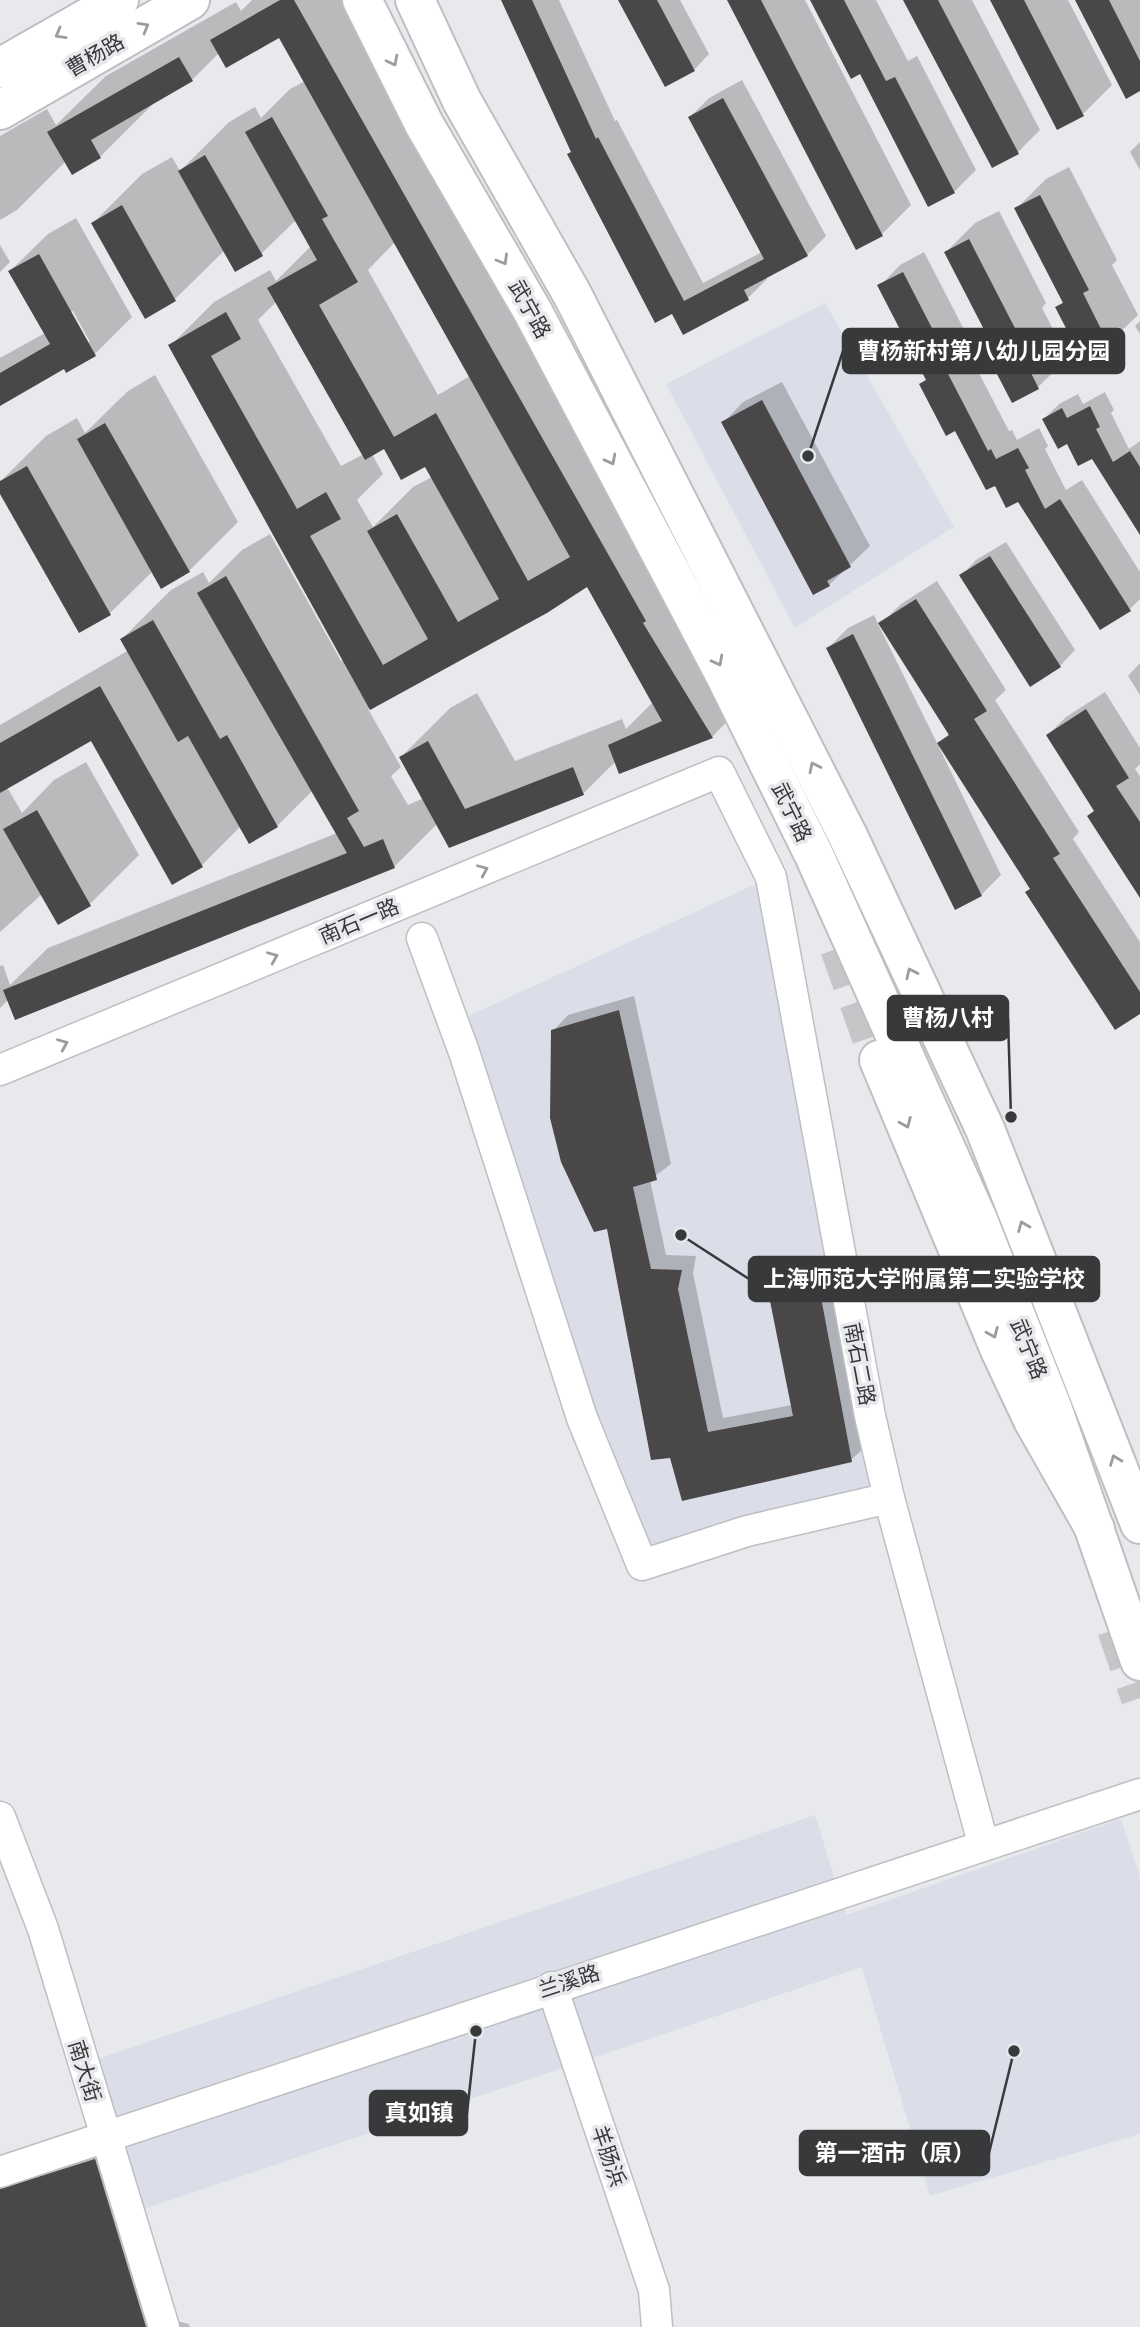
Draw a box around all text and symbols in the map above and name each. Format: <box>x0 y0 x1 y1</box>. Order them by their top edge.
one-way arrow <box>136 22 149 35</box>
one-way arrow <box>55 26 67 39</box>
street label: 曹杨路 <box>61 28 129 82</box>
one-way arrow <box>384 54 398 66</box>
one-way arrow <box>495 253 508 265</box>
street label: 武宁路 <box>504 275 556 343</box>
callout: 曹杨新村第八幼儿园分园 <box>843 329 1124 373</box>
text: 曹杨新村第八幼儿园分园 <box>858 337 1111 365</box>
one-way arrow <box>603 453 617 465</box>
one-way arrow <box>709 654 723 666</box>
one-way arrow <box>808 762 822 774</box>
street label: 武宁路 <box>767 778 817 846</box>
one-way arrow <box>476 864 489 878</box>
street label: 南石一路 <box>315 893 403 949</box>
one-way arrow <box>266 951 278 965</box>
one-way arrow <box>905 968 919 980</box>
callout: 曹杨八村 <box>888 996 1008 1040</box>
text: 曹杨八村 <box>902 1004 994 1032</box>
one-way arrow <box>56 1039 68 1053</box>
one-way arrow <box>897 1116 911 1128</box>
one-way arrow <box>1017 1220 1031 1232</box>
callout: 上海师范大学附属第二实验学校 <box>749 1257 1099 1301</box>
text: 上海师范大学附属第二实验学校 <box>763 1265 1085 1293</box>
street label: 武宁路 <box>1006 1315 1052 1383</box>
street label: 南石二路 <box>840 1320 880 1408</box>
one-way arrow <box>985 1326 999 1338</box>
one-way arrow <box>1110 1454 1124 1466</box>
street label: 兰溪路 <box>535 1959 603 2003</box>
street label: 南大街 <box>64 2037 106 2105</box>
callout: 真如镇 <box>370 2091 467 2135</box>
text: 真如镇 <box>385 2099 454 2127</box>
street label: 羊肠浜 <box>587 2122 631 2190</box>
callout: 第一酒市（原） <box>800 2131 989 2175</box>
text: 第一酒市（原） <box>815 2139 976 2167</box>

